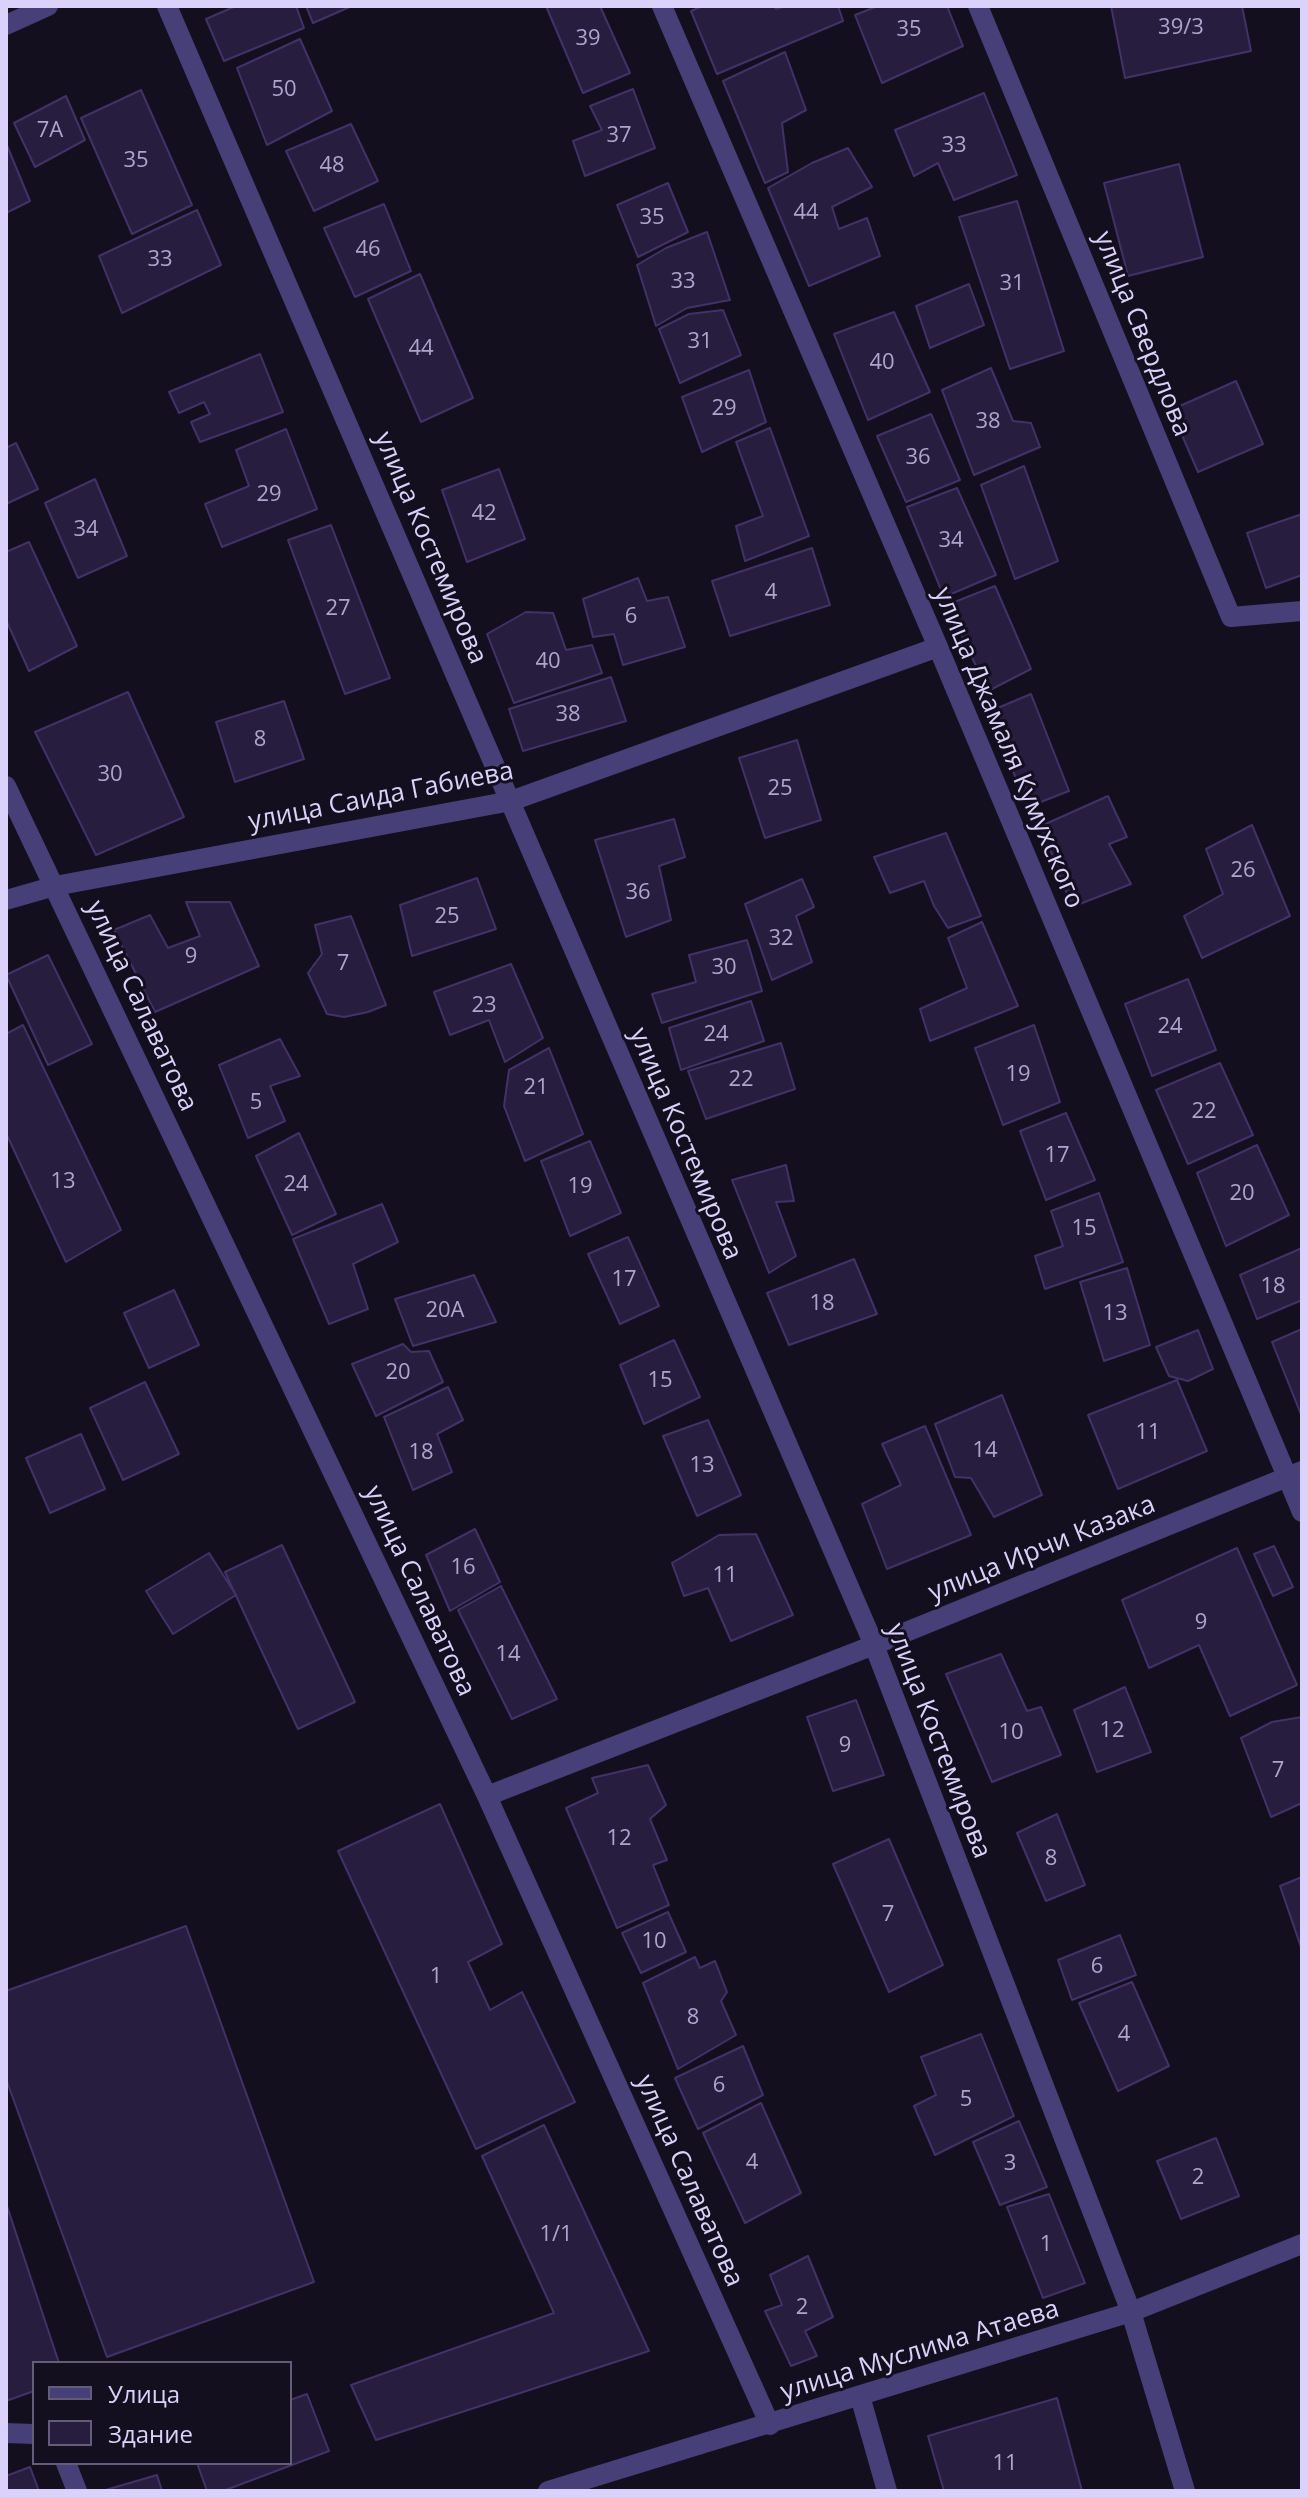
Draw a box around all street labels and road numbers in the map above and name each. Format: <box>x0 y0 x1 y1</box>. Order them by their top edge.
street label: улица Свердлова <box>1087 227 1197 441</box>
street label: улица Костемирова <box>367 427 493 669</box>
street label: улица Джамаля Кумухского <box>926 583 1090 913</box>
street label: улица Саида Габиева <box>246 756 516 838</box>
street label: улица Салаватова <box>79 896 203 1116</box>
street label: улица Костемирова <box>622 1023 748 1265</box>
street label: улица Салаватова <box>357 1481 481 1701</box>
street label: улица Ирчи Казака <box>924 1489 1160 1609</box>
street label: улица Костемирова <box>879 1619 997 1863</box>
street label: улица Салаватова <box>628 2070 750 2292</box>
street label: улица Муслима Атаева <box>777 2294 1063 2408</box>

